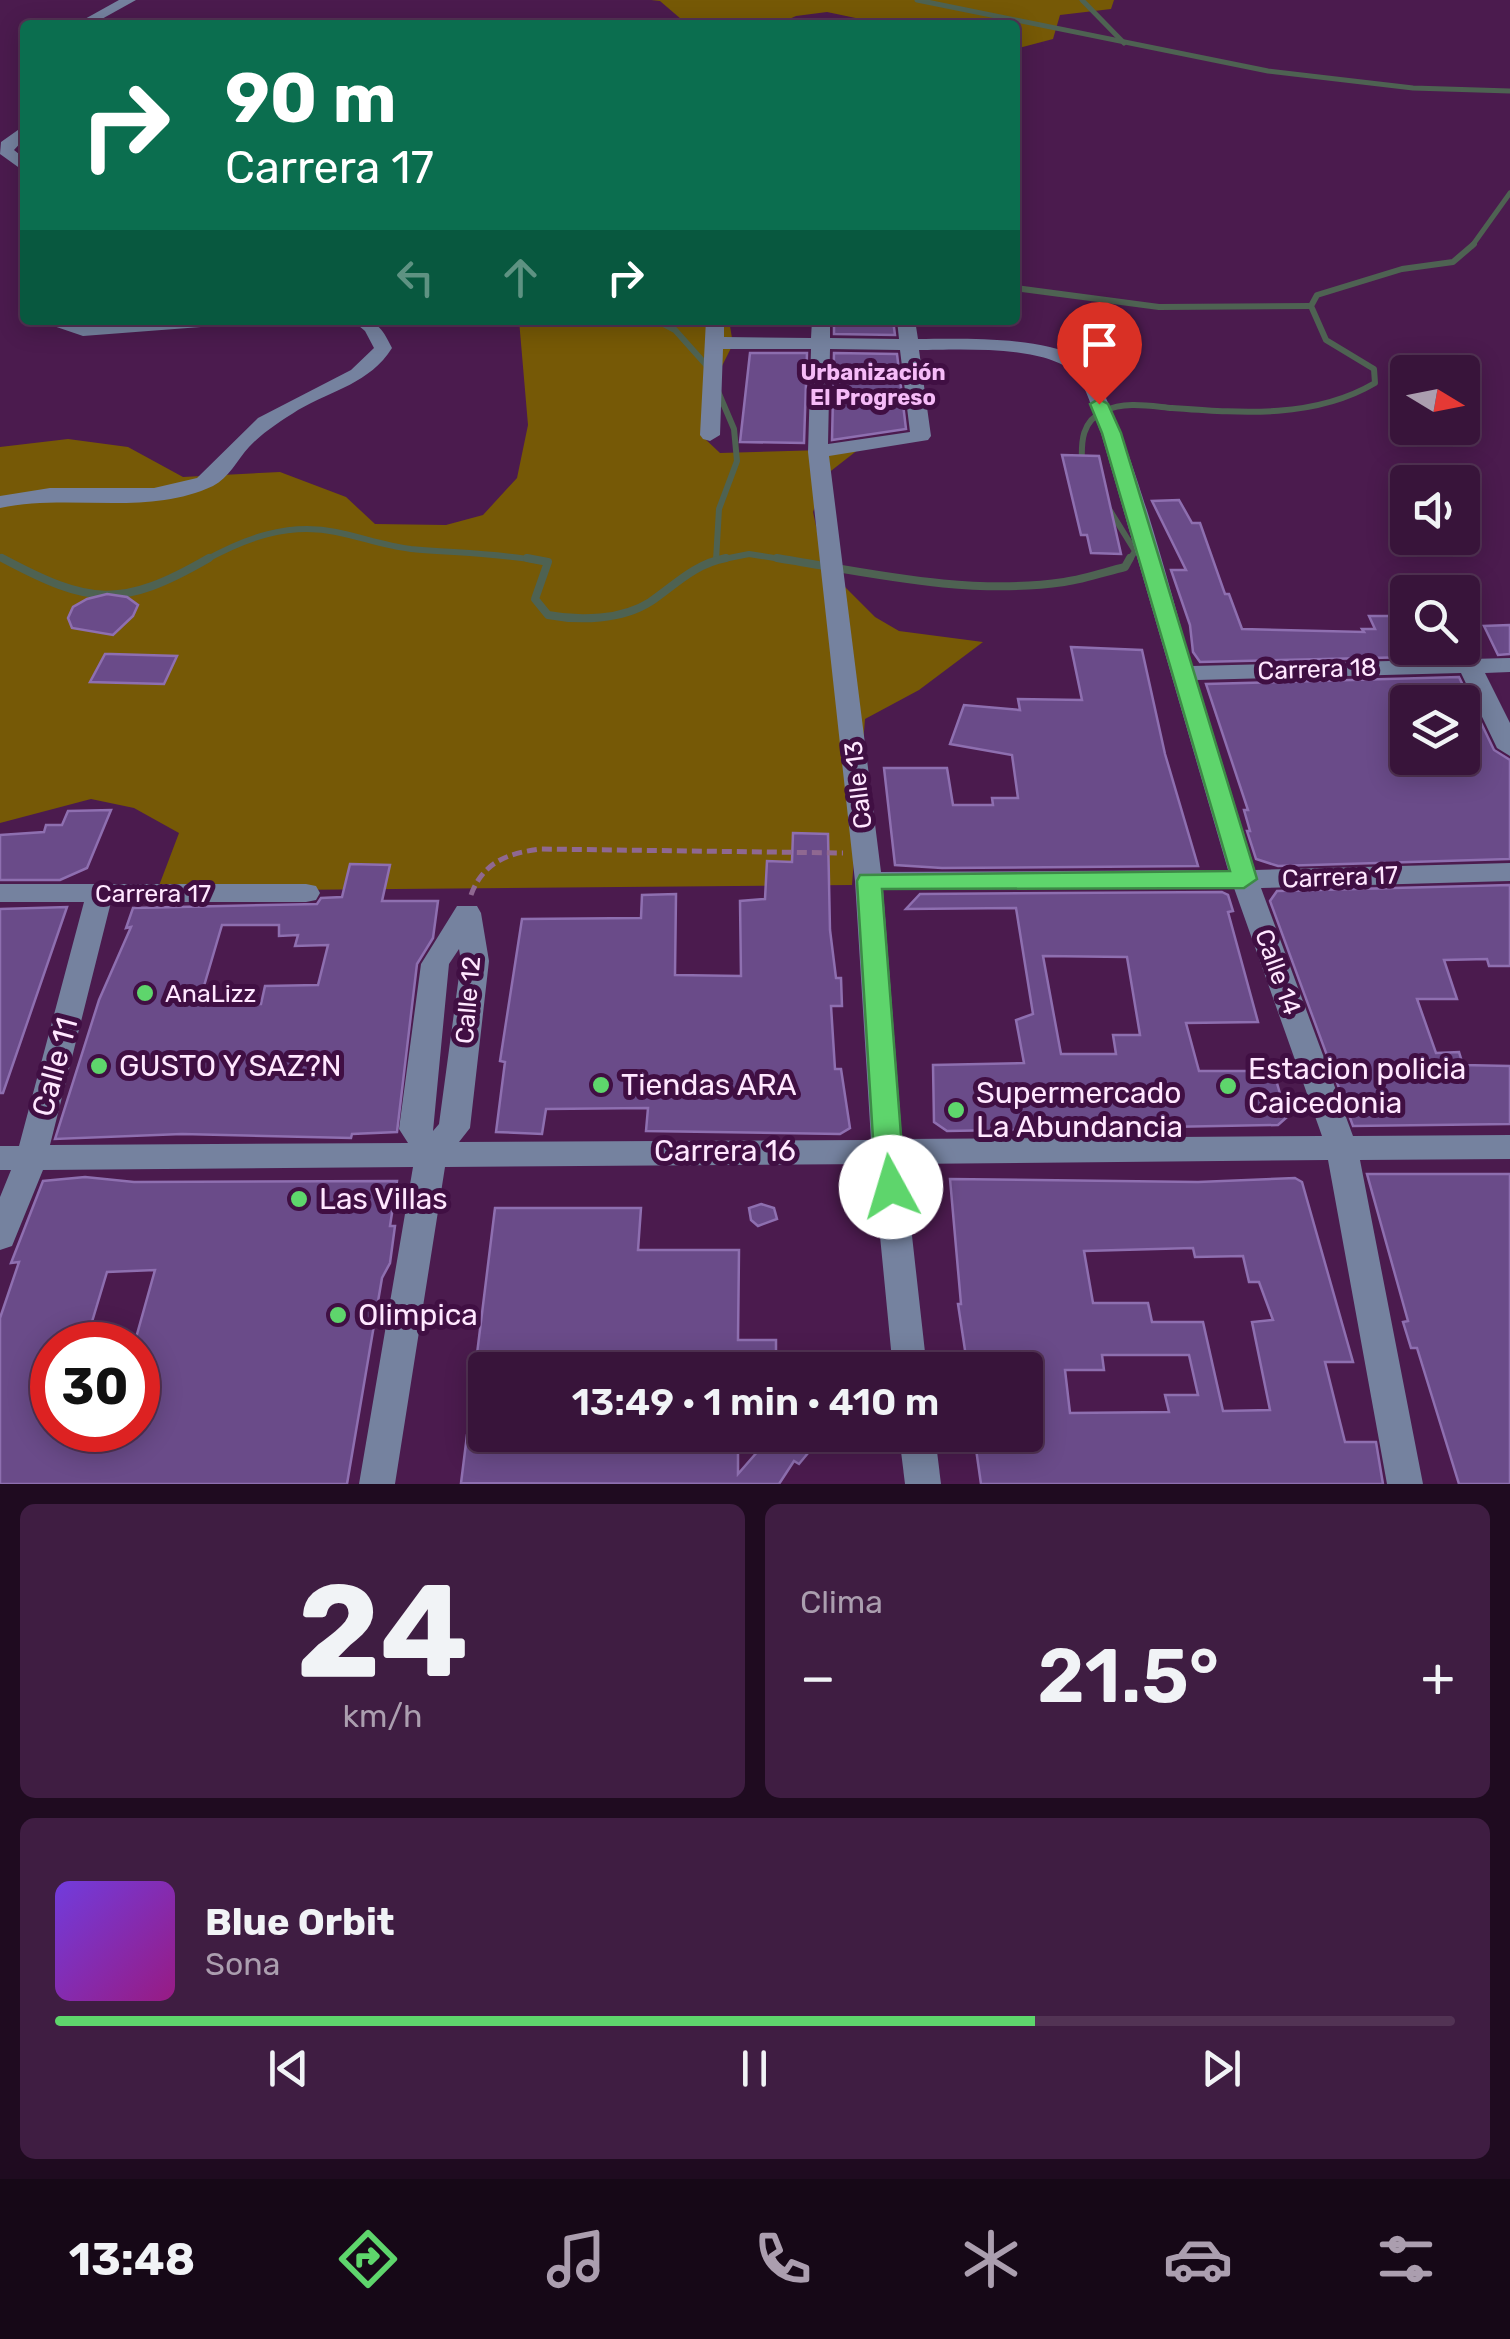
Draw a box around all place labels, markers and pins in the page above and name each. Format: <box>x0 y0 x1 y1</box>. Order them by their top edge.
pin <box>1057 302 1142 405</box>
place label: AnaLizz <box>165 979 256 1008</box>
marker: AnaLizz <box>134 982 156 1004</box>
place label: GUSTO Y SAZ?N <box>119 1048 342 1084</box>
place label: Estacion policia Caicedonia <box>1248 1051 1466 1121</box>
marker: GUSTO Y SAZ?N <box>88 1055 110 1077</box>
place label: Tiendas ARA <box>621 1067 797 1103</box>
marker: Tiendas ARA <box>590 1074 612 1096</box>
place label: Supermercado La Abundancia <box>976 1075 1183 1145</box>
marker: Estacion policia Caicedonia <box>1217 1075 1239 1097</box>
marker: Supermercado La Abundancia <box>945 1099 967 1121</box>
place label: Las Villas <box>319 1181 448 1217</box>
marker: Las Villas <box>288 1188 310 1210</box>
place label: Olimpica <box>358 1297 478 1333</box>
marker: Olimpica <box>327 1304 349 1326</box>

